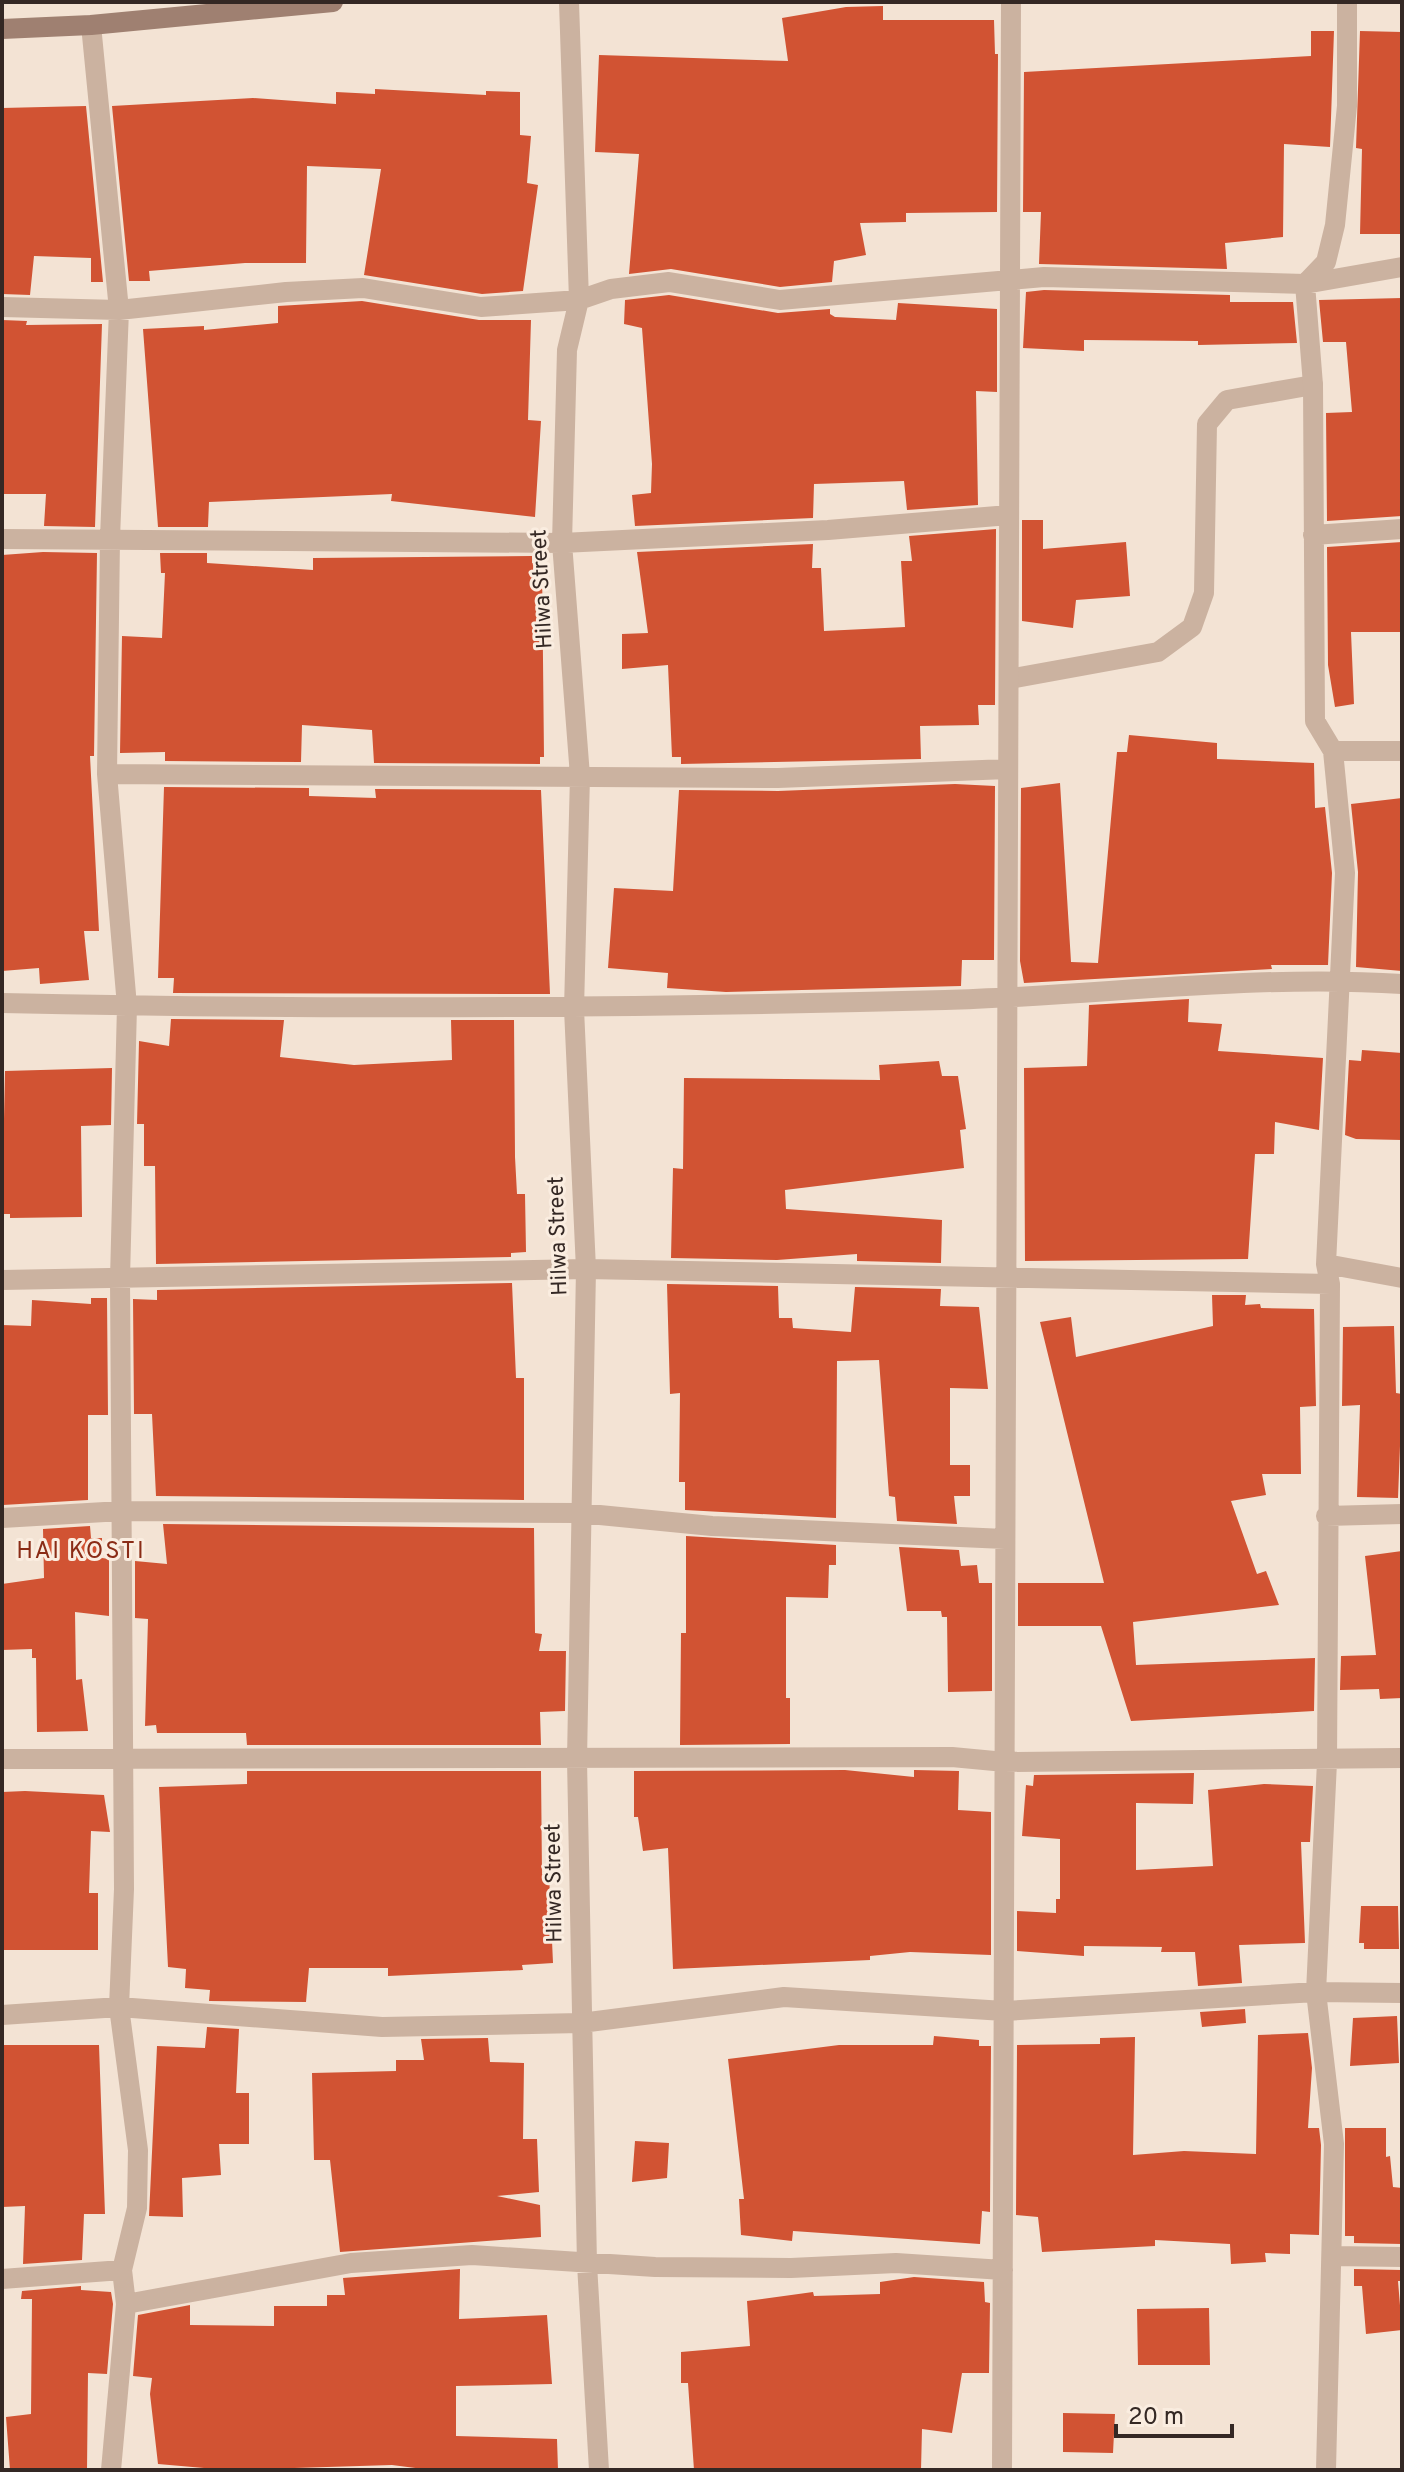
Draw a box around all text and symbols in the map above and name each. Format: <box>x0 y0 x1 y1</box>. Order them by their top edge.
street label: Hilwa Street <box>526 529 560 649</box>
street label: Hilwa Street <box>543 1176 575 1296</box>
district label: HAI KOSTI <box>16 1537 146 1567</box>
street label: Hilwa Street <box>540 1823 570 1943</box>
scale bar <box>1116 2388 1232 2438</box>
text: 20 m <box>1128 2403 1184 2433</box>

